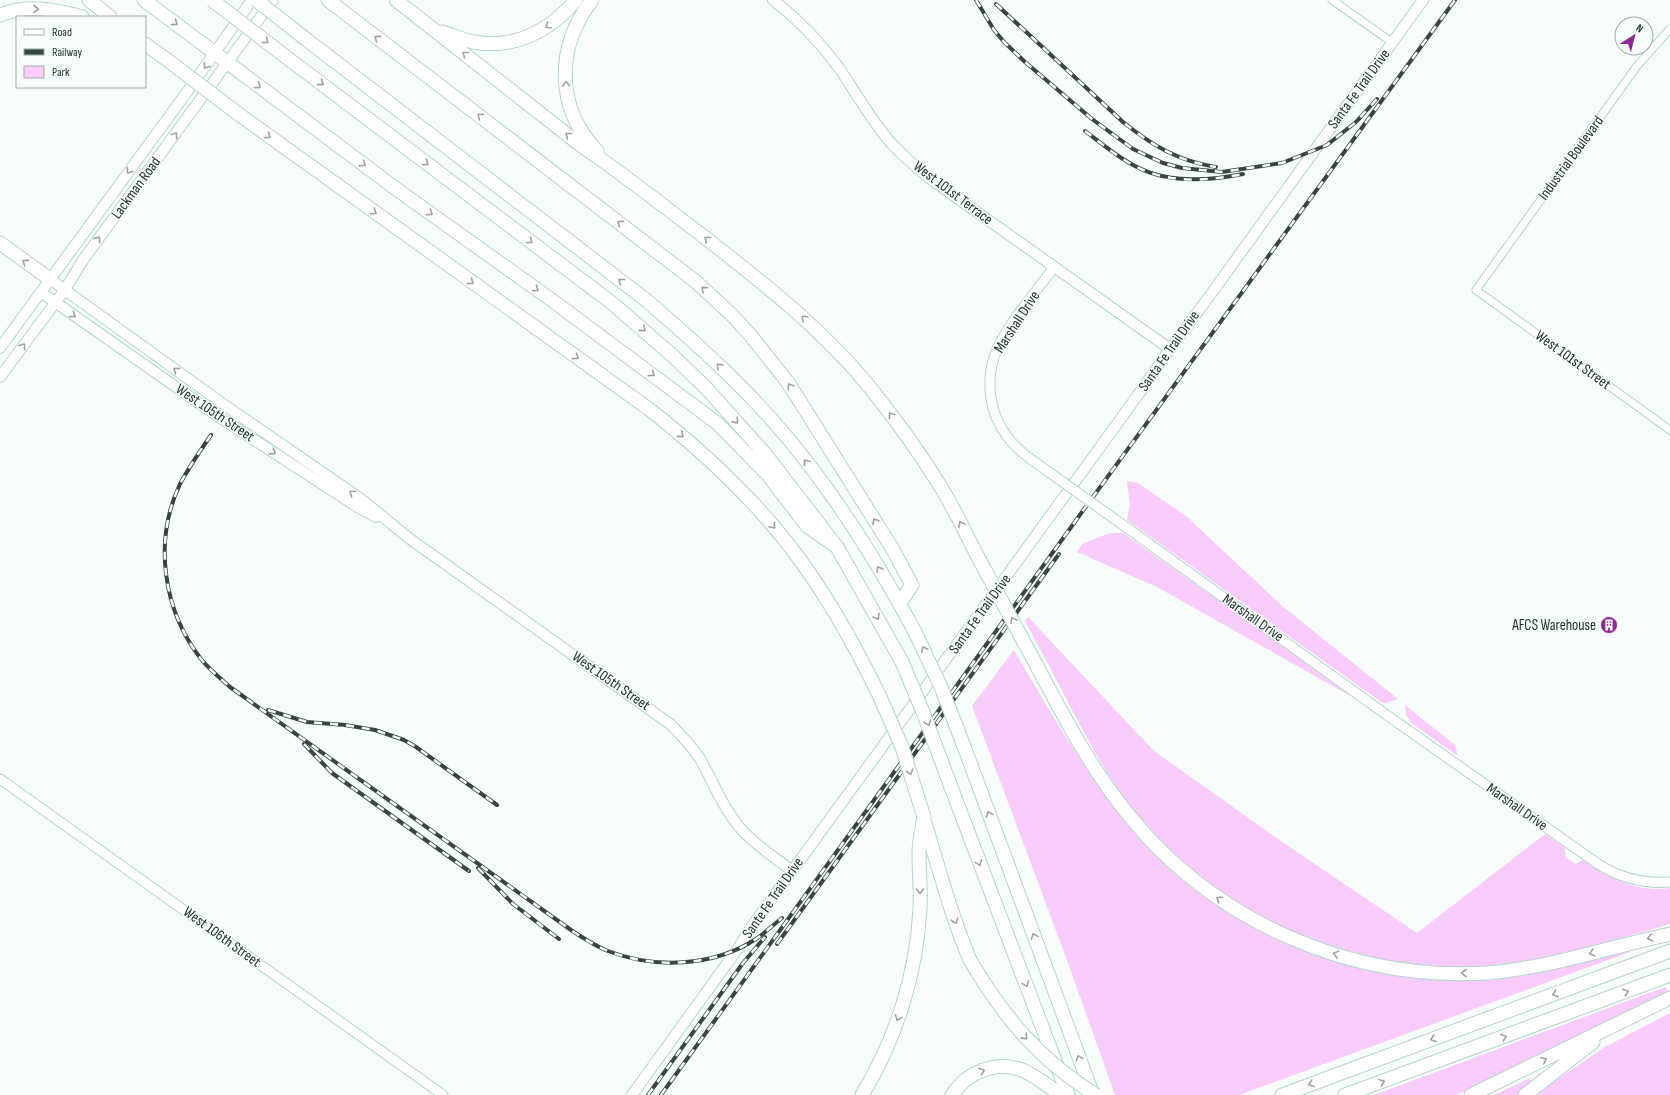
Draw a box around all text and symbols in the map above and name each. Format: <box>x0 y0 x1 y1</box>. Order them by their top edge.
one-way arrow <box>33 5 39 13</box>
legend <box>16 16 146 88</box>
north arrow <box>1614 16 1654 56</box>
one-way arrow <box>171 19 178 26</box>
one-way arrow <box>545 21 552 28</box>
text: N <box>1633 21 1646 35</box>
text: Road <box>52 25 72 40</box>
one-way arrow <box>375 35 382 42</box>
one-way arrow <box>261 36 268 43</box>
text: Railway <box>52 45 83 60</box>
street label: Santa Fe Trail Drive <box>1324 45 1394 133</box>
one-way arrow <box>463 52 470 59</box>
one-way arrow <box>203 62 211 69</box>
text: Park <box>52 65 70 80</box>
one-way arrow <box>317 79 324 86</box>
one-way arrow <box>561 81 570 87</box>
one-way arrow <box>254 82 261 89</box>
street label: Industrial Boulevard <box>1534 112 1608 204</box>
one-way arrow <box>478 114 485 121</box>
one-way arrow <box>264 131 271 139</box>
one-way arrow <box>170 132 177 139</box>
one-way arrow <box>565 132 572 139</box>
street label: Lackman Road <box>107 153 165 223</box>
street label: West 101st Terrace <box>909 157 997 229</box>
one-way arrow <box>422 158 429 165</box>
one-way arrow <box>358 159 365 166</box>
one-way arrow <box>127 167 134 174</box>
one-way arrow <box>369 207 376 214</box>
one-way arrow <box>426 208 433 215</box>
one-way arrow <box>617 221 624 228</box>
one-way arrow <box>525 236 532 243</box>
one-way arrow <box>93 237 100 244</box>
one-way arrow <box>704 237 711 244</box>
one-way arrow <box>23 259 30 266</box>
one-way arrow <box>466 277 473 284</box>
one-way arrow <box>618 279 625 286</box>
one-way arrow <box>532 284 539 292</box>
one-way arrow <box>701 286 709 294</box>
street label: Marshall Drive <box>990 287 1044 357</box>
street label: Santa Fe Trail Drive <box>1134 307 1204 395</box>
one-way arrow <box>69 310 76 317</box>
one-way arrow <box>801 316 809 323</box>
one-way arrow <box>639 325 646 332</box>
street label: West 101st Street <box>1531 326 1615 394</box>
one-way arrow <box>18 343 25 350</box>
one-way arrow <box>572 353 579 360</box>
one-way arrow <box>716 363 724 371</box>
one-way arrow <box>174 368 181 375</box>
one-way arrow <box>648 369 655 376</box>
street label: West 105th Street <box>172 380 258 447</box>
one-way arrow <box>787 383 795 390</box>
one-way arrow <box>889 412 896 419</box>
one-way arrow <box>731 416 738 423</box>
one-way arrow <box>676 430 684 437</box>
one-way arrow <box>269 447 276 455</box>
one-way arrow <box>804 460 811 467</box>
one-way arrow <box>349 490 356 498</box>
one-way arrow <box>872 518 879 525</box>
one-way arrow <box>958 521 965 528</box>
one-way arrow <box>769 522 776 529</box>
one-way arrow <box>877 566 884 573</box>
street label: Santa Fe Trail Drive <box>945 570 1015 658</box>
street label: Marshall Drive <box>1219 590 1287 646</box>
one-way arrow <box>873 613 880 620</box>
building icon: AFCS Warehouse <box>1599 615 1619 635</box>
place label: AFCS Warehouse <box>1511 616 1596 635</box>
one-way arrow <box>1010 617 1017 625</box>
one-way arrow <box>921 646 928 653</box>
street label: West 105th Street <box>568 647 654 715</box>
one-way arrow <box>923 720 931 727</box>
one-way arrow <box>905 768 914 775</box>
street label: Marshall Drive <box>1483 779 1551 835</box>
one-way arrow <box>986 811 994 818</box>
street label: Sante Fe Trail Drive <box>738 854 808 942</box>
one-way arrow <box>974 860 982 867</box>
one-way arrow <box>916 888 924 894</box>
one-way arrow <box>1216 896 1223 904</box>
street label: West 106th Street <box>179 902 265 972</box>
one-way arrow <box>950 918 959 925</box>
one-way arrow <box>1031 933 1039 940</box>
one-way arrow <box>1647 934 1653 942</box>
one-way arrow <box>1589 948 1596 957</box>
one-way arrow <box>1333 951 1339 959</box>
one-way arrow <box>1461 969 1467 977</box>
one-way arrow <box>1021 981 1029 988</box>
one-way arrow <box>1622 988 1629 996</box>
one-way arrow <box>1551 990 1558 998</box>
one-way arrow <box>894 1015 902 1022</box>
one-way arrow <box>1020 1032 1027 1040</box>
one-way arrow <box>1500 1033 1507 1041</box>
one-way arrow <box>1429 1035 1436 1043</box>
one-way arrow <box>1076 1055 1084 1062</box>
one-way arrow <box>1540 1057 1548 1065</box>
one-way arrow <box>978 1067 985 1076</box>
one-way arrow <box>1378 1078 1385 1086</box>
one-way arrow <box>1307 1080 1314 1088</box>

